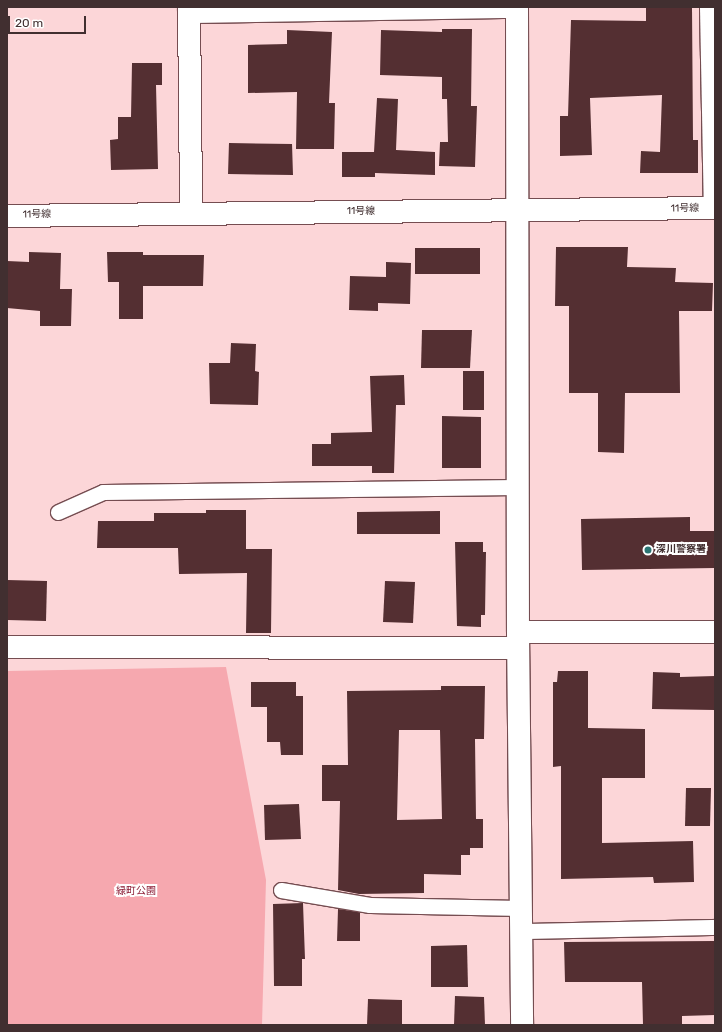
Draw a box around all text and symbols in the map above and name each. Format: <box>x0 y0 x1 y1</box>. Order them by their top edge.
scale bar <box>10 8 88 34</box>
text: 20 m <box>15 16 43 30</box>
street label: 11号線 <box>671 203 699 215</box>
street label: 11号線 <box>347 206 375 218</box>
street label: 11号線 <box>23 209 51 221</box>
place label: 深川警察署 <box>656 544 706 556</box>
marker: 深川警察署 <box>643 545 653 555</box>
park label: 緑町公園 <box>116 886 156 898</box>

